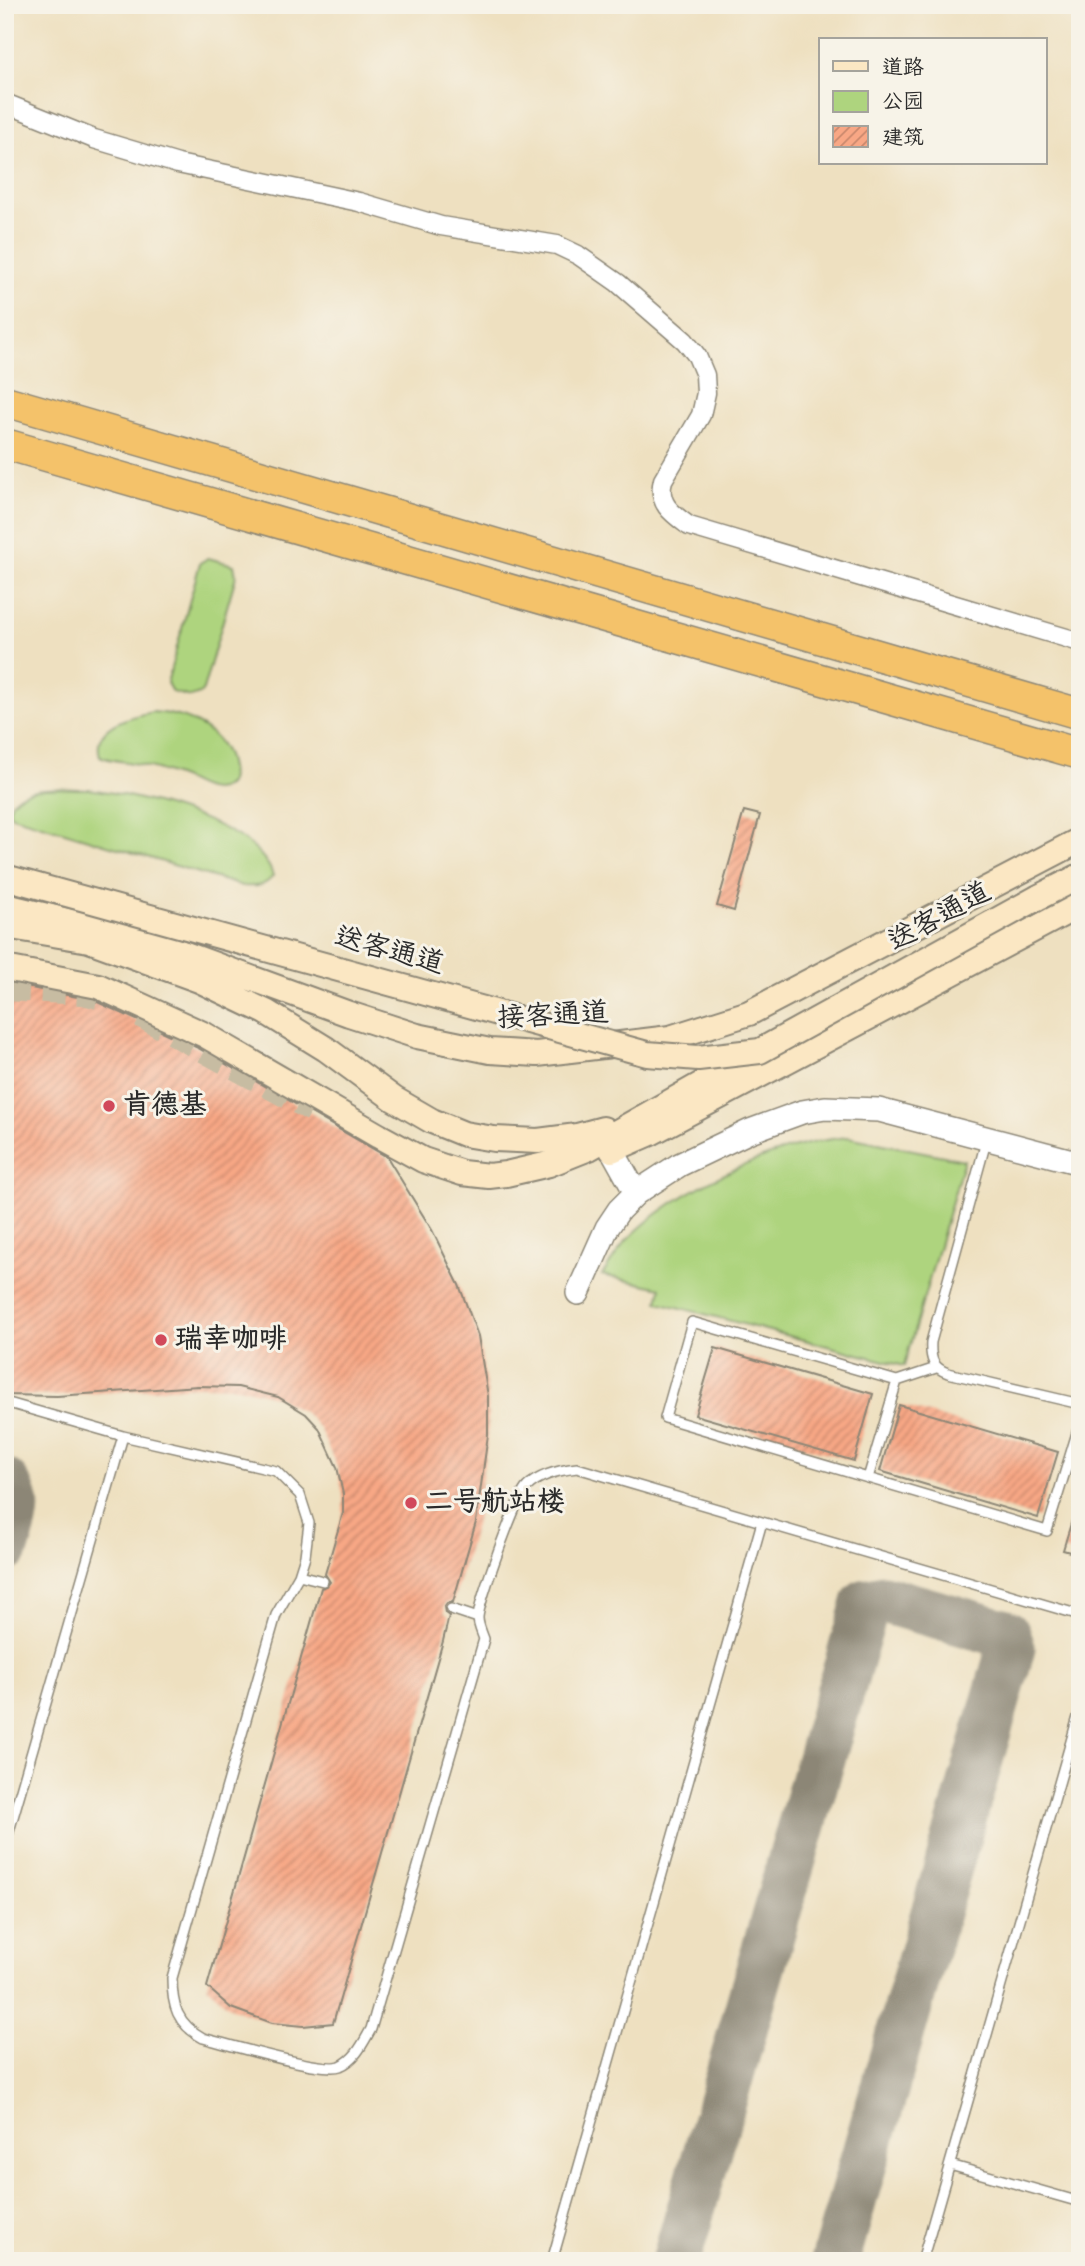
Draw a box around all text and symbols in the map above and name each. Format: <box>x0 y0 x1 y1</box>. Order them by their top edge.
legend <box>819 38 1046 164</box>
text: 道路 <box>882 54 924 84</box>
text: 公园 <box>882 88 924 118</box>
text: 建筑 <box>882 124 924 154</box>
street label: 送客通道 <box>881 873 999 963</box>
street label: 送客通道 <box>330 918 448 986</box>
street label: 接客通道 <box>496 994 610 1040</box>
place label: 肯德基 <box>123 1086 207 1127</box>
marker: 肯德基 <box>101 1098 117 1114</box>
place label: 瑞幸咖啡 <box>175 1320 287 1361</box>
marker: 瑞幸咖啡 <box>153 1332 169 1348</box>
place label: 二号航站楼 <box>425 1483 565 1524</box>
marker: 二号航站楼 <box>403 1495 419 1511</box>

